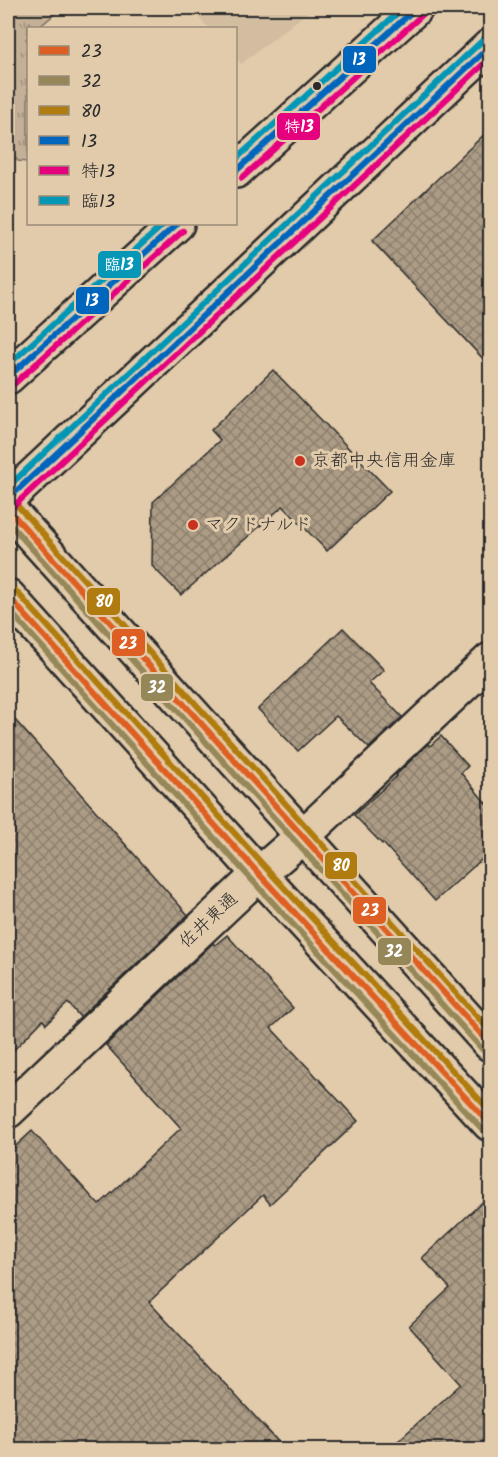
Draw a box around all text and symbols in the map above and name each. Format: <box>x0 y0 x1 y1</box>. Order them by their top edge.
legend <box>27 27 237 225</box>
text: 23 <box>81 38 102 67</box>
line badge: 13 <box>342 45 377 74</box>
text: 13 <box>352 48 366 73</box>
text: 32 <box>81 68 102 97</box>
unlabelled marker <box>311 80 323 92</box>
text: 80 <box>81 98 101 127</box>
line badge: 特13 <box>276 112 321 141</box>
text: 特13 <box>284 115 314 140</box>
text: 13 <box>81 128 97 157</box>
text: 特13 <box>81 158 115 187</box>
text: 臨13 <box>81 188 115 217</box>
line badge: 臨13 <box>97 250 142 279</box>
text: 臨13 <box>104 253 134 278</box>
line badge: 13 <box>75 286 110 315</box>
text: 13 <box>85 289 99 314</box>
place label: 京都中央信用金庫 <box>312 447 456 476</box>
marker: 京都中央信用金庫 <box>293 454 307 468</box>
place label: マクドナルド <box>205 511 312 540</box>
marker: マクドナルド <box>186 518 200 532</box>
line badge: 80 <box>86 587 121 616</box>
text: 80 <box>95 590 114 615</box>
line badge: 23 <box>111 628 146 657</box>
text: 23 <box>119 632 137 657</box>
line badge: 32 <box>140 673 174 702</box>
text: 32 <box>147 676 166 701</box>
line badge: 80 <box>324 851 358 880</box>
text: 80 <box>332 854 351 879</box>
street label: 佐井東通 <box>173 886 245 956</box>
line badge: 23 <box>352 896 387 925</box>
text: 23 <box>361 899 379 924</box>
line badge: 32 <box>377 937 412 966</box>
text: 32 <box>384 940 403 965</box>

